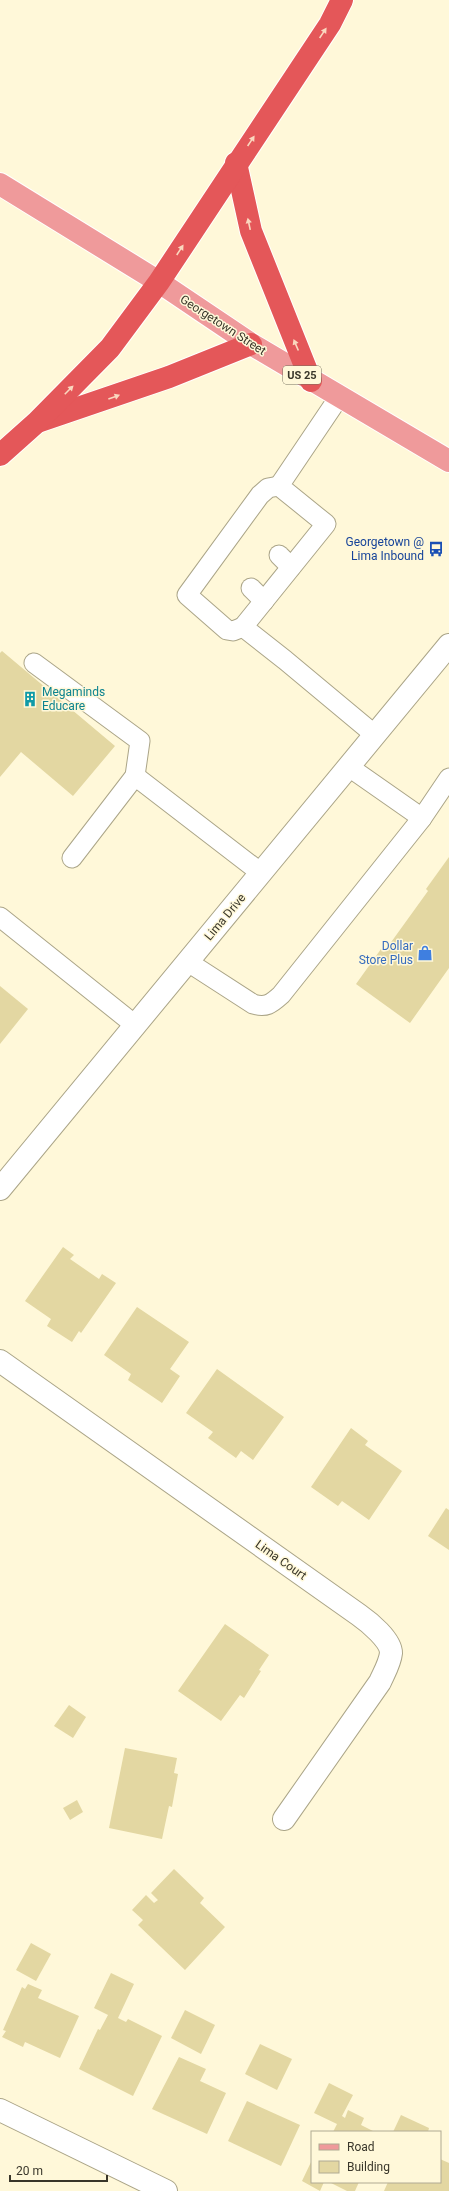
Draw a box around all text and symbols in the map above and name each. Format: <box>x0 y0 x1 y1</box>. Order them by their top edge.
one-way arrow <box>320 27 327 39</box>
one-way arrow <box>247 136 255 146</box>
one-way arrow <box>245 218 251 230</box>
one-way arrow <box>176 245 184 255</box>
street label: Georgetown Street <box>178 292 269 358</box>
one-way arrow <box>293 339 299 350</box>
road number: US 25 <box>283 366 321 384</box>
one-way arrow <box>64 385 74 395</box>
one-way arrow <box>108 393 120 399</box>
place label: Georgetown @ Lima Inbound <box>346 535 424 563</box>
bus stop icon: Georgetown @ Lima Inbound <box>427 540 445 558</box>
place label: Megaminds Educare <box>42 685 105 713</box>
building icon: Megaminds Educare <box>21 690 39 708</box>
street label: Lima Drive <box>202 891 248 943</box>
place label: Dollar Store Plus <box>359 939 413 967</box>
shop icon: Dollar Store Plus <box>416 944 434 962</box>
street label: Lima Court <box>253 1537 309 1583</box>
legend <box>311 2131 441 2183</box>
text: Road <box>347 2140 375 2154</box>
scale bar <box>10 2157 107 2183</box>
text: Building <box>347 2160 390 2174</box>
text: 20 m <box>16 2164 43 2178</box>

